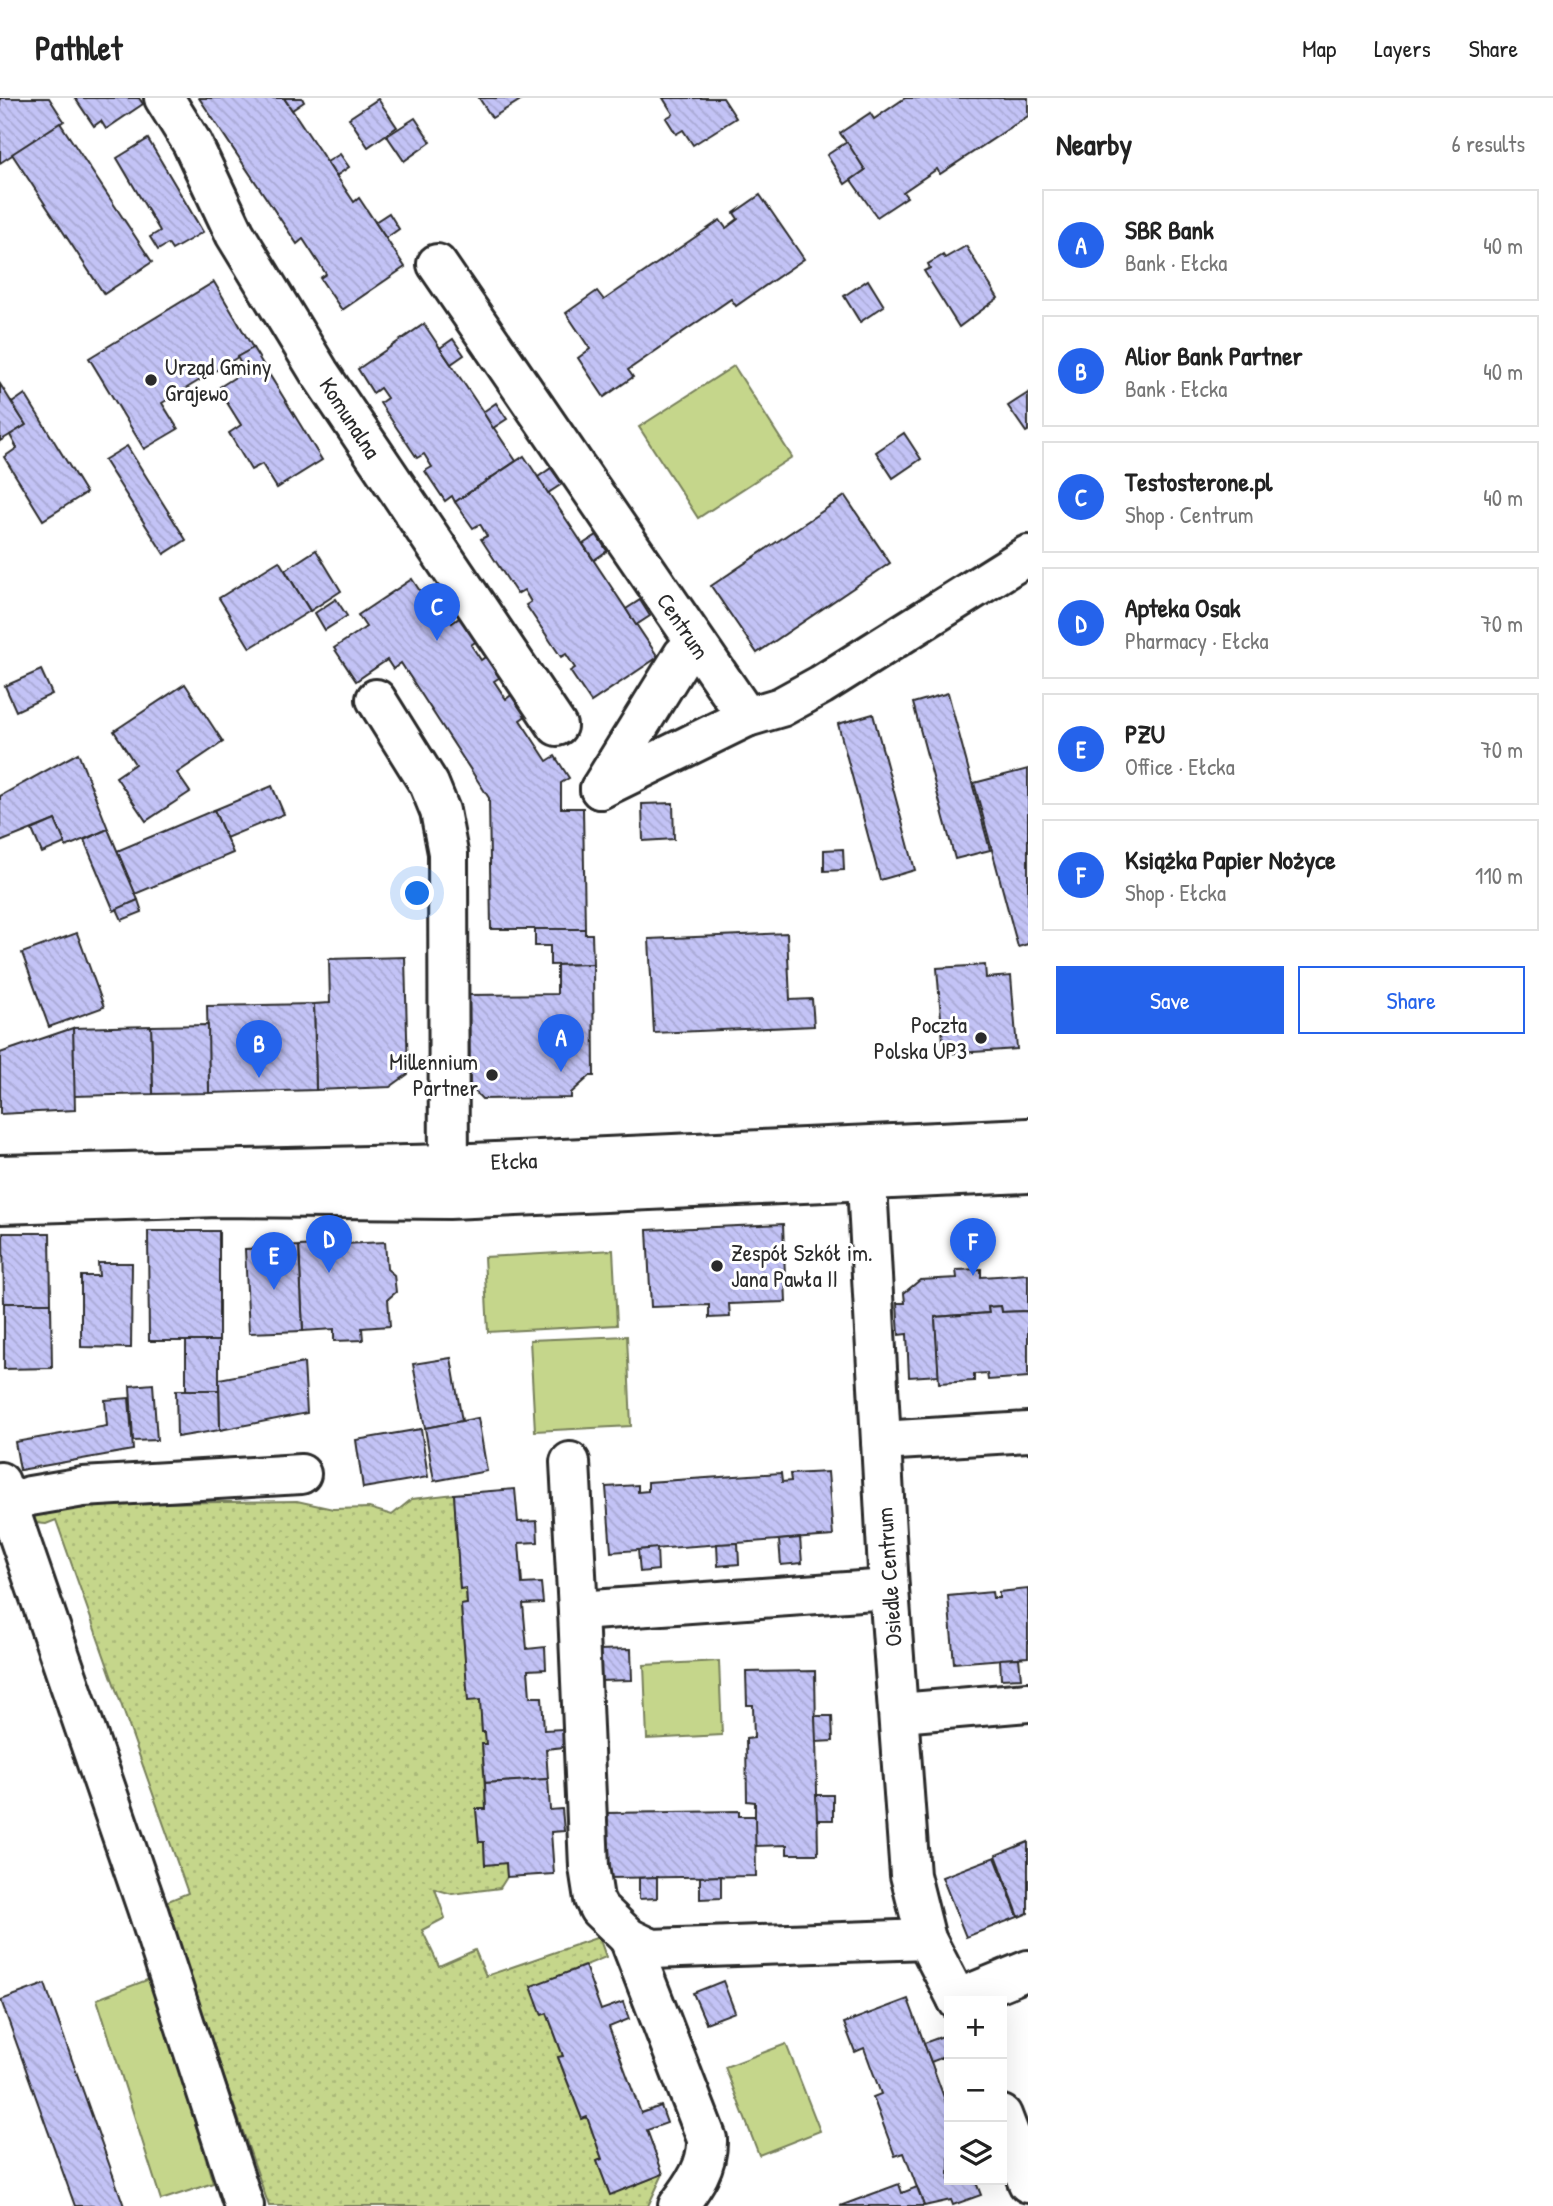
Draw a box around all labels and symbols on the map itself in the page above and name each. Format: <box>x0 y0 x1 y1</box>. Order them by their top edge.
place label: Urząd Gminy Grajewo <box>165 351 272 408</box>
street label: Komunalna <box>313 371 388 464</box>
marker: Urząd Gminy Grajewo <box>143 372 159 388</box>
pin: C <box>414 583 460 641</box>
street label: Centrum <box>650 586 717 665</box>
your location <box>400 876 434 910</box>
place label: Poczta Polska UP3 <box>874 1009 967 1066</box>
pin: A <box>538 1014 584 1072</box>
pin: B <box>236 1020 282 1078</box>
marker: Poczta Polska UP3 <box>973 1030 989 1046</box>
place label: Millennium Partner <box>389 1046 478 1103</box>
marker: Millennium Partner <box>484 1067 500 1083</box>
street label: Ełcka <box>490 1144 538 1177</box>
pin: D <box>306 1215 352 1273</box>
pin: F <box>950 1218 996 1276</box>
pin: E <box>251 1232 297 1290</box>
place label: Zespół Szkół im. Jana Pawła II <box>731 1237 873 1294</box>
marker: Zespół Szkół im. Jana Pawła II <box>709 1258 725 1274</box>
street label: Osiedle Centrum <box>868 1506 909 1648</box>

